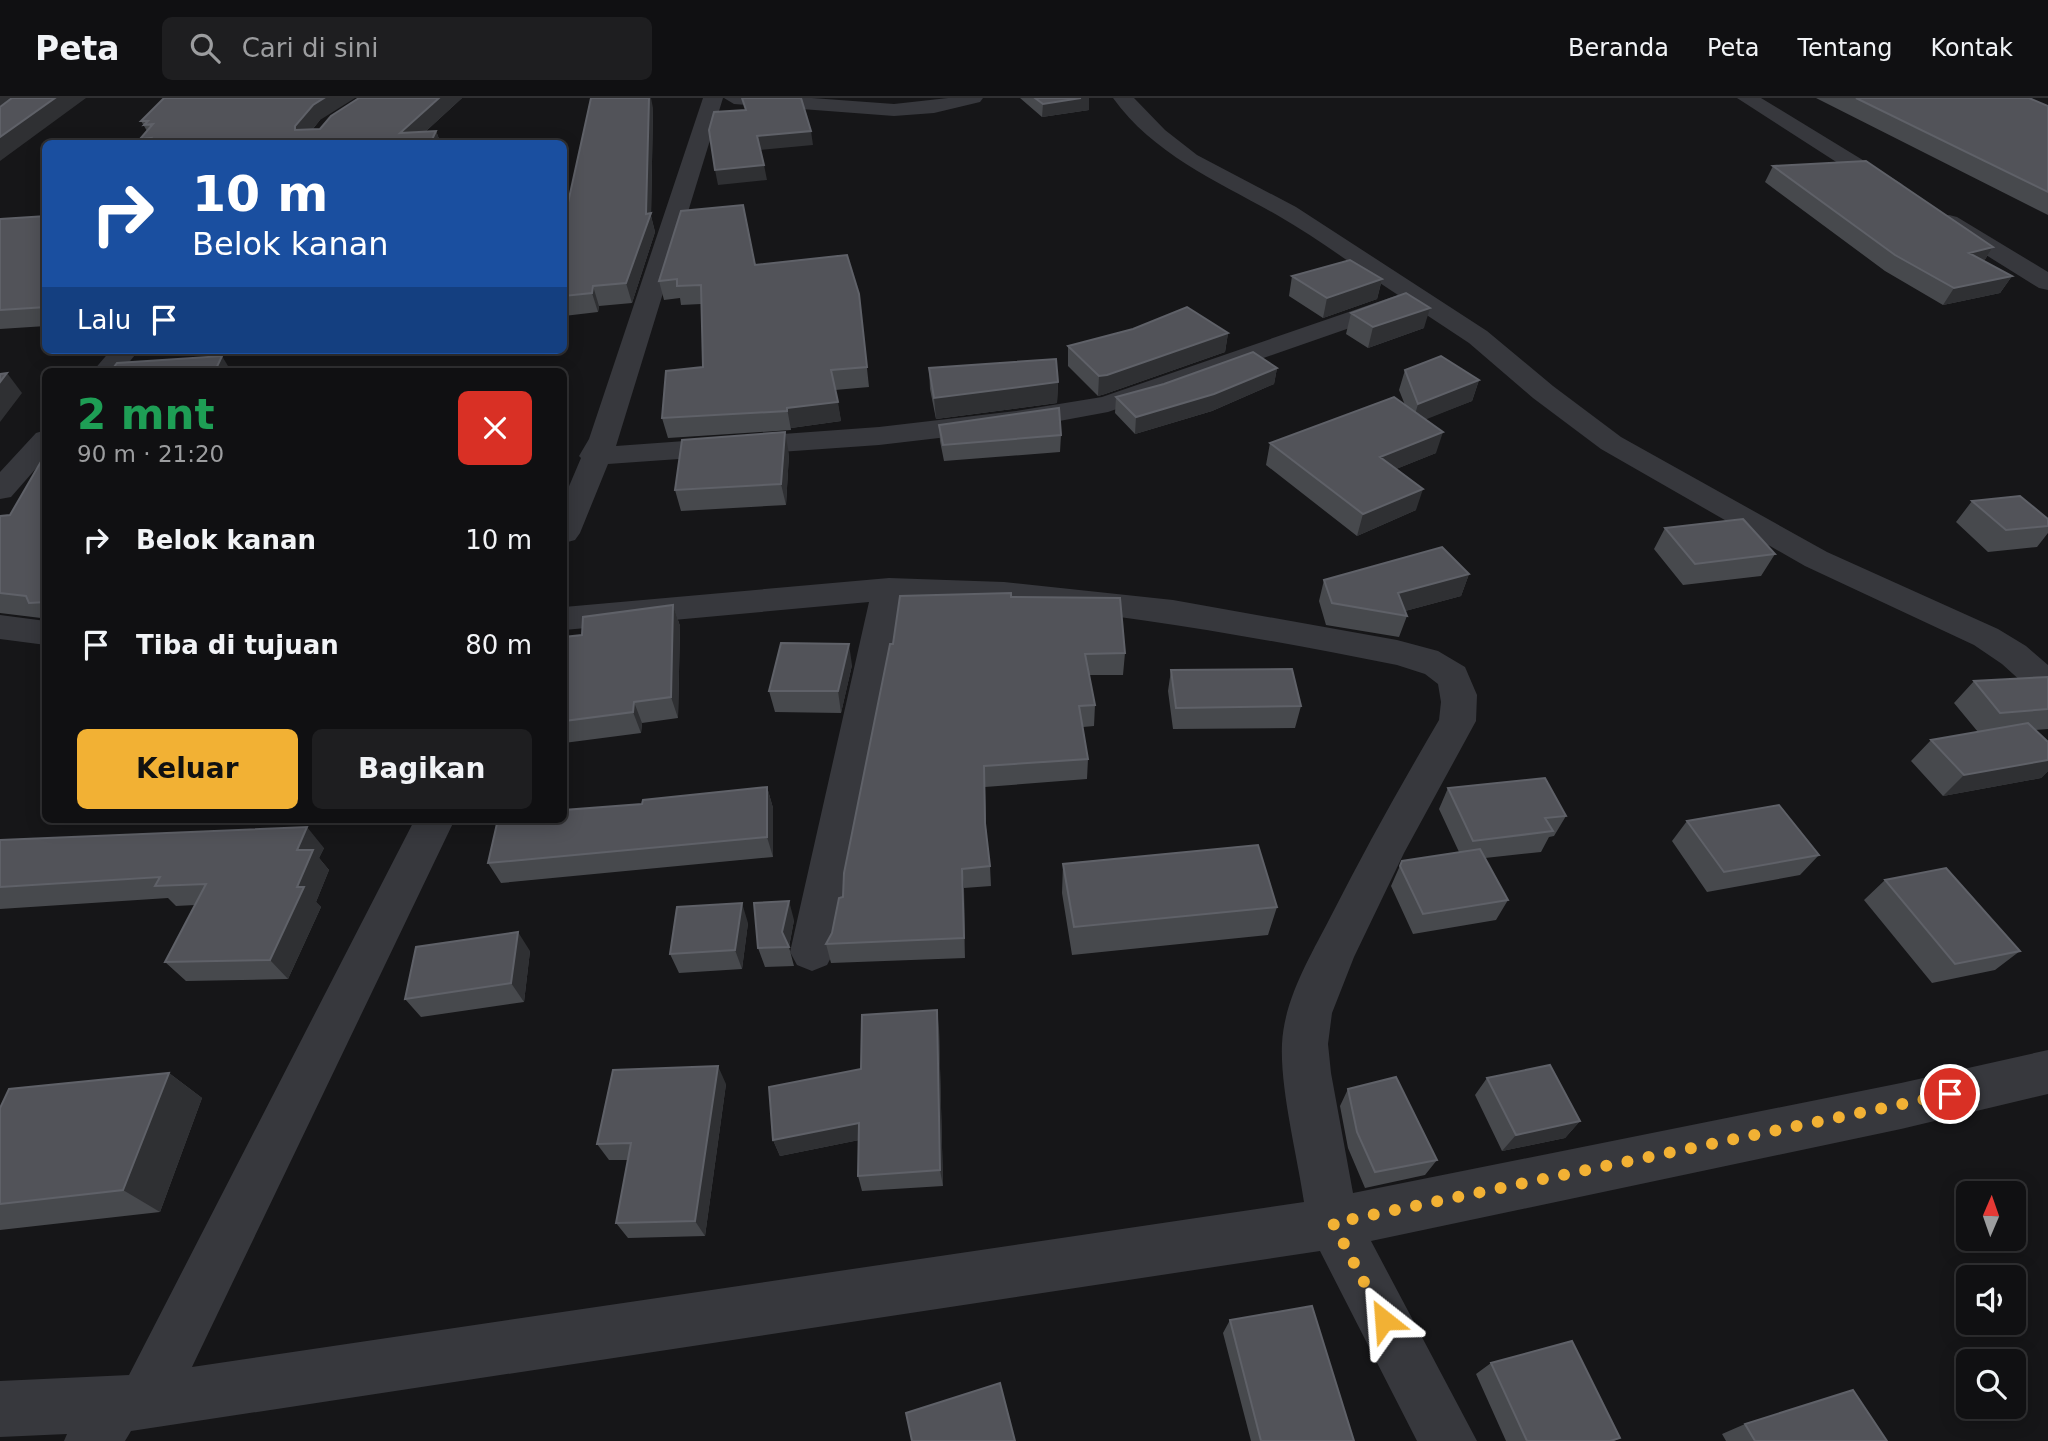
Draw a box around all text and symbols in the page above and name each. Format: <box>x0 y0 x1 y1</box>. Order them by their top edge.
search box <box>162 17 652 80</box>
text: Peta <box>35 29 120 68</box>
icon: search <box>186 29 224 67</box>
text: Cari di sini <box>242 33 378 63</box>
text: Beranda <box>1568 34 1669 62</box>
text: Peta <box>1707 34 1759 62</box>
text: Tentang <box>1797 34 1893 62</box>
text: Kontak <box>1931 34 2013 62</box>
text: 10 m <box>192 166 328 223</box>
icon: right <box>77 168 168 259</box>
text: Belok kanan <box>192 225 389 263</box>
icon: arrive <box>145 301 183 339</box>
text: Lalu <box>77 305 131 335</box>
text: 2 mnt <box>77 390 215 439</box>
button: close <box>458 391 532 465</box>
text: 90 m · 21:20 <box>77 441 224 467</box>
icon: right <box>77 521 115 559</box>
text: Belok kanan <box>136 525 316 555</box>
text: 10 m <box>465 525 532 555</box>
icon: arrive <box>77 626 115 664</box>
text: Tiba di tujuan <box>136 630 339 660</box>
text: 80 m <box>465 630 532 660</box>
button: Keluar <box>77 729 298 809</box>
button: Bagikan <box>312 729 532 809</box>
pin <box>1920 1064 1980 1124</box>
icon: arrive <box>1931 1075 1969 1113</box>
north arrow <box>1956 1181 2026 1251</box>
map controls <box>1956 1181 2026 1419</box>
button: sound <box>1956 1265 2026 1335</box>
position arrow <box>1347 1283 1421 1357</box>
button: search <box>1956 1349 2026 1419</box>

